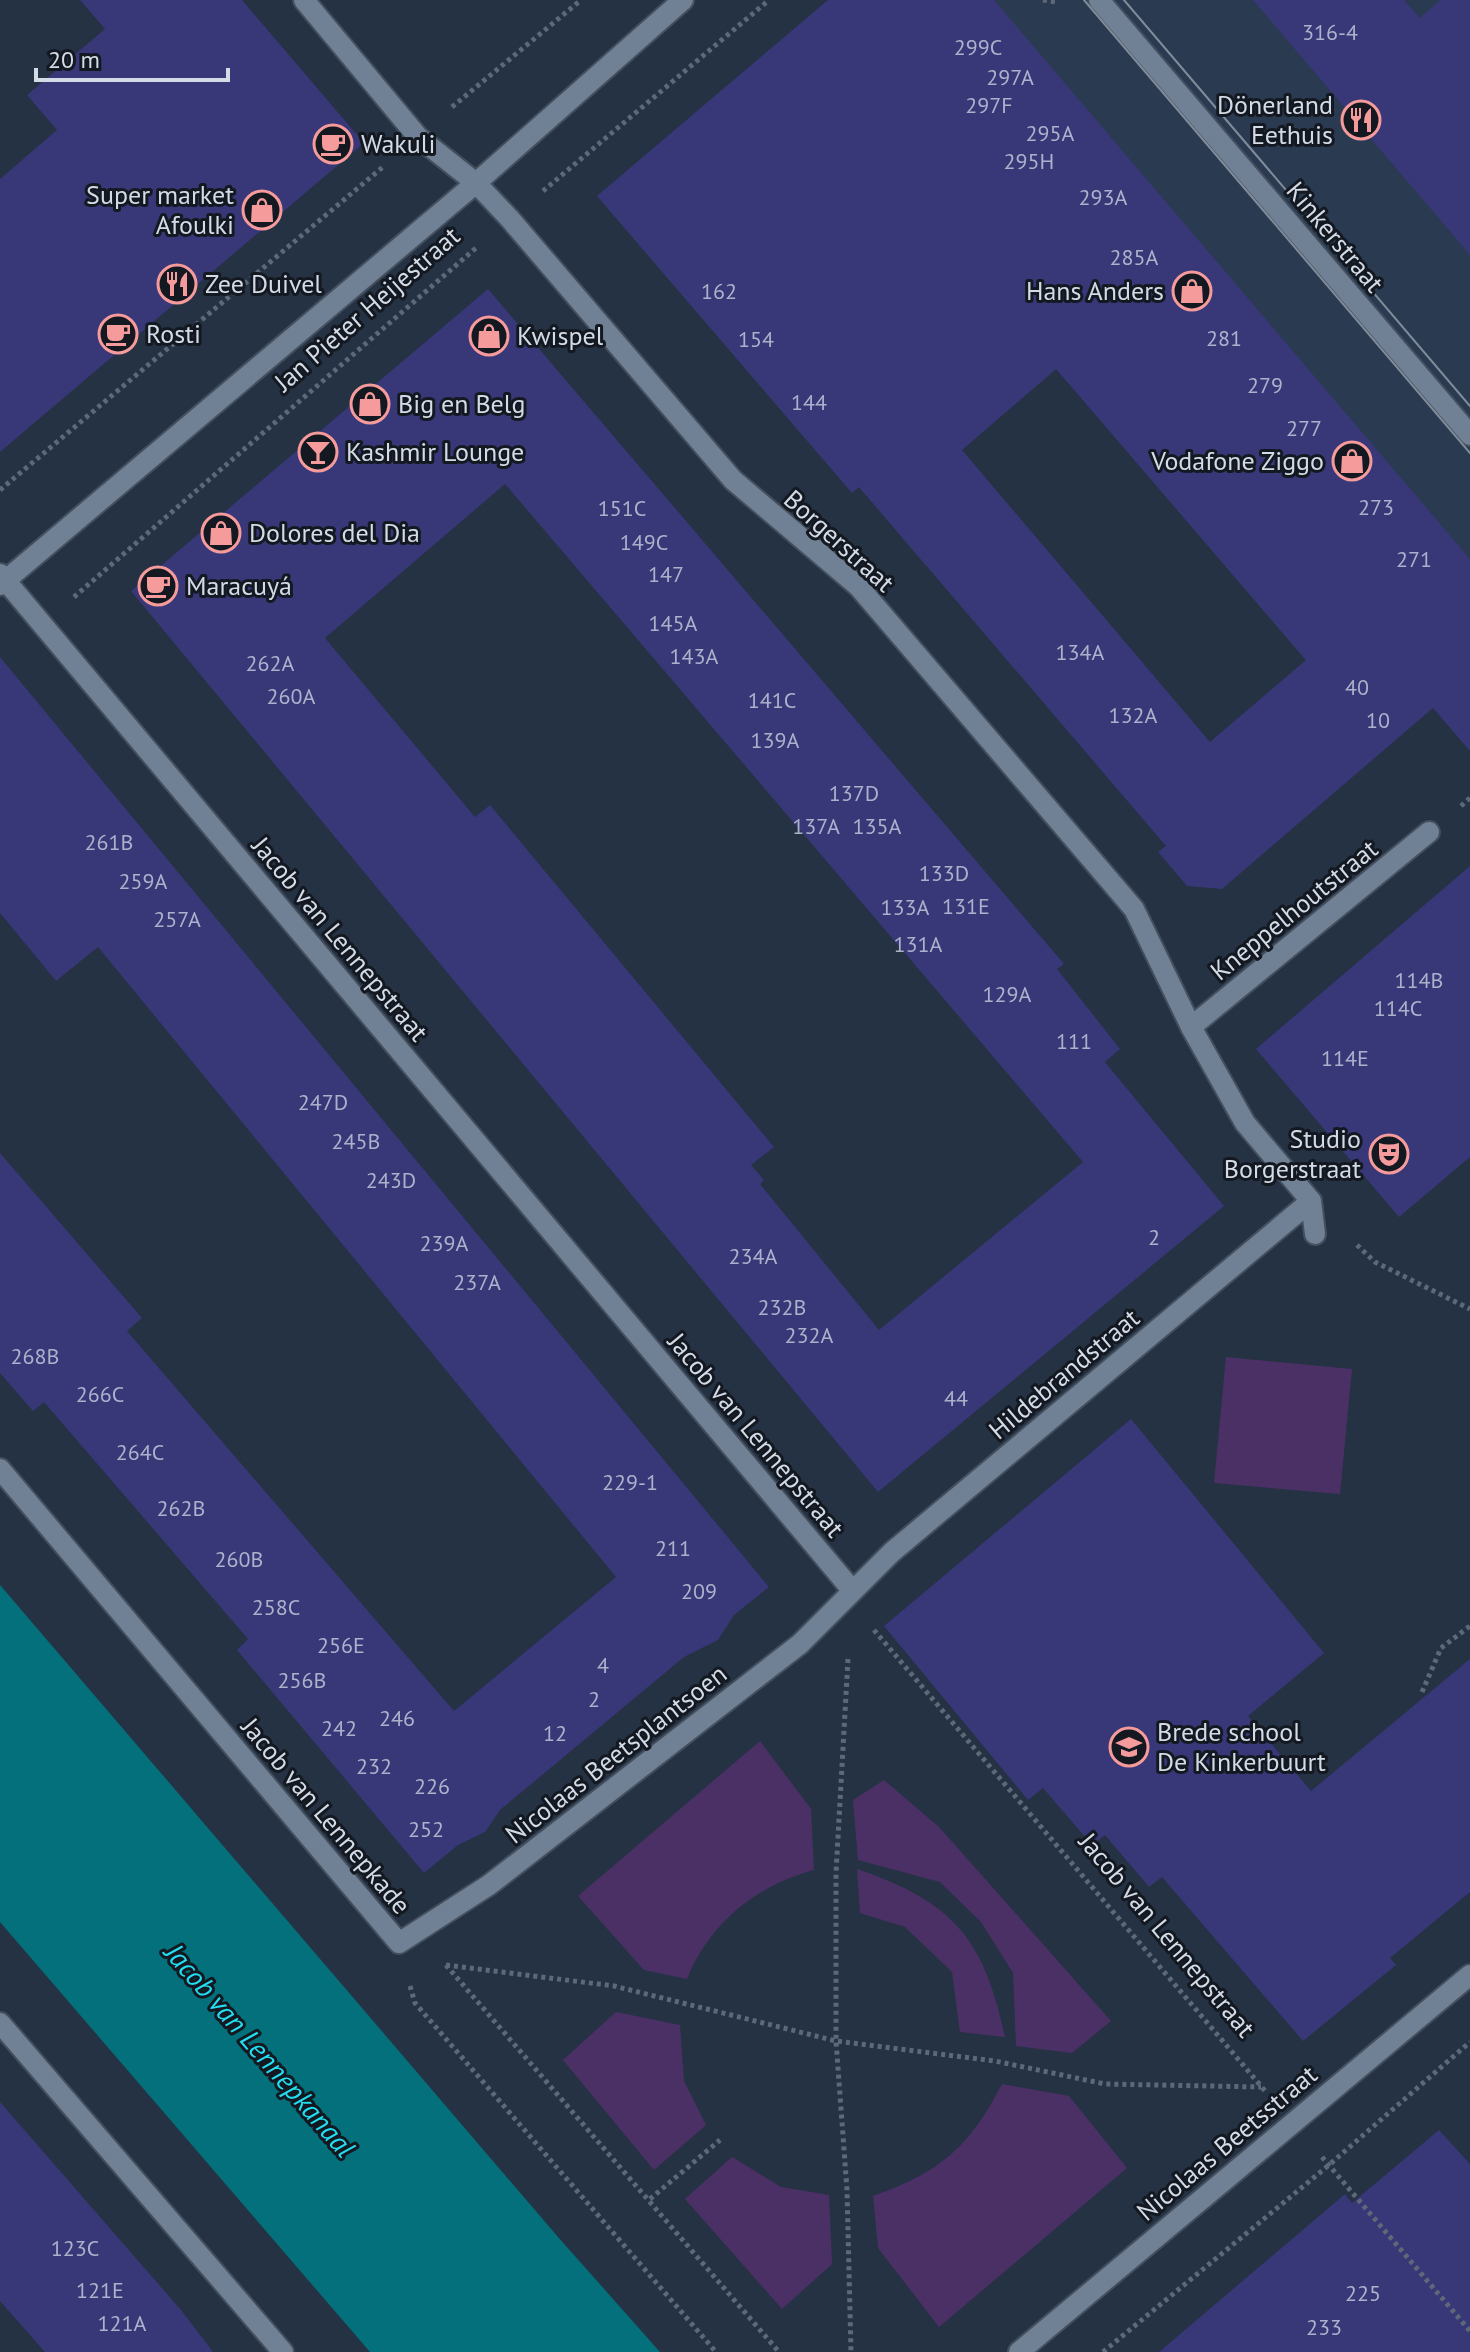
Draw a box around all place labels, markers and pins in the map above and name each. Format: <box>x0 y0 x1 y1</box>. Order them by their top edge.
place label: Dönerland Eethuis <box>1217 88 1333 151</box>
restaurant icon: Dönerland Eethuis <box>1340 99 1382 141</box>
cafe icon: Wakuli <box>312 123 354 165</box>
place label: Wakuli <box>361 127 435 160</box>
place label: Super market Afoulki <box>86 178 234 241</box>
shop icon: Super market Afoulki <box>241 189 283 231</box>
restaurant icon: Zee Duivel <box>156 263 198 305</box>
place label: Zee Duivel <box>205 267 322 300</box>
shop icon: Hans Anders <box>1171 270 1213 312</box>
place label: Hans Anders <box>1026 274 1164 307</box>
cafe icon: Rosti <box>97 313 139 355</box>
shop icon: Kwispel <box>468 315 510 357</box>
place label: Rosti <box>146 317 201 350</box>
place label: Kwispel <box>517 319 604 352</box>
shop icon: Big en Belg <box>349 383 391 425</box>
place label: Big en Belg <box>398 387 525 420</box>
bar icon: Kashmir Lounge <box>297 431 339 473</box>
place label: Kashmir Lounge <box>346 435 524 468</box>
shop icon: Vodafone Ziggo <box>1331 440 1373 482</box>
place label: Vodafone Ziggo <box>1150 444 1324 477</box>
shop icon: Dolores del Dia <box>200 512 242 554</box>
place label: Dolores del Dia <box>249 516 420 549</box>
cafe icon: Maracuyá <box>137 565 179 607</box>
place label: Maracuyá <box>186 569 292 602</box>
place label: Studio Borgerstraat <box>1224 1122 1361 1185</box>
theatre icon: Studio Borgerstraat <box>1368 1133 1410 1175</box>
place label: Brede school De Kinkerbuurt <box>1157 1715 1326 1778</box>
school or university icon: Brede school De Kinkerbuurt <box>1108 1726 1150 1768</box>

